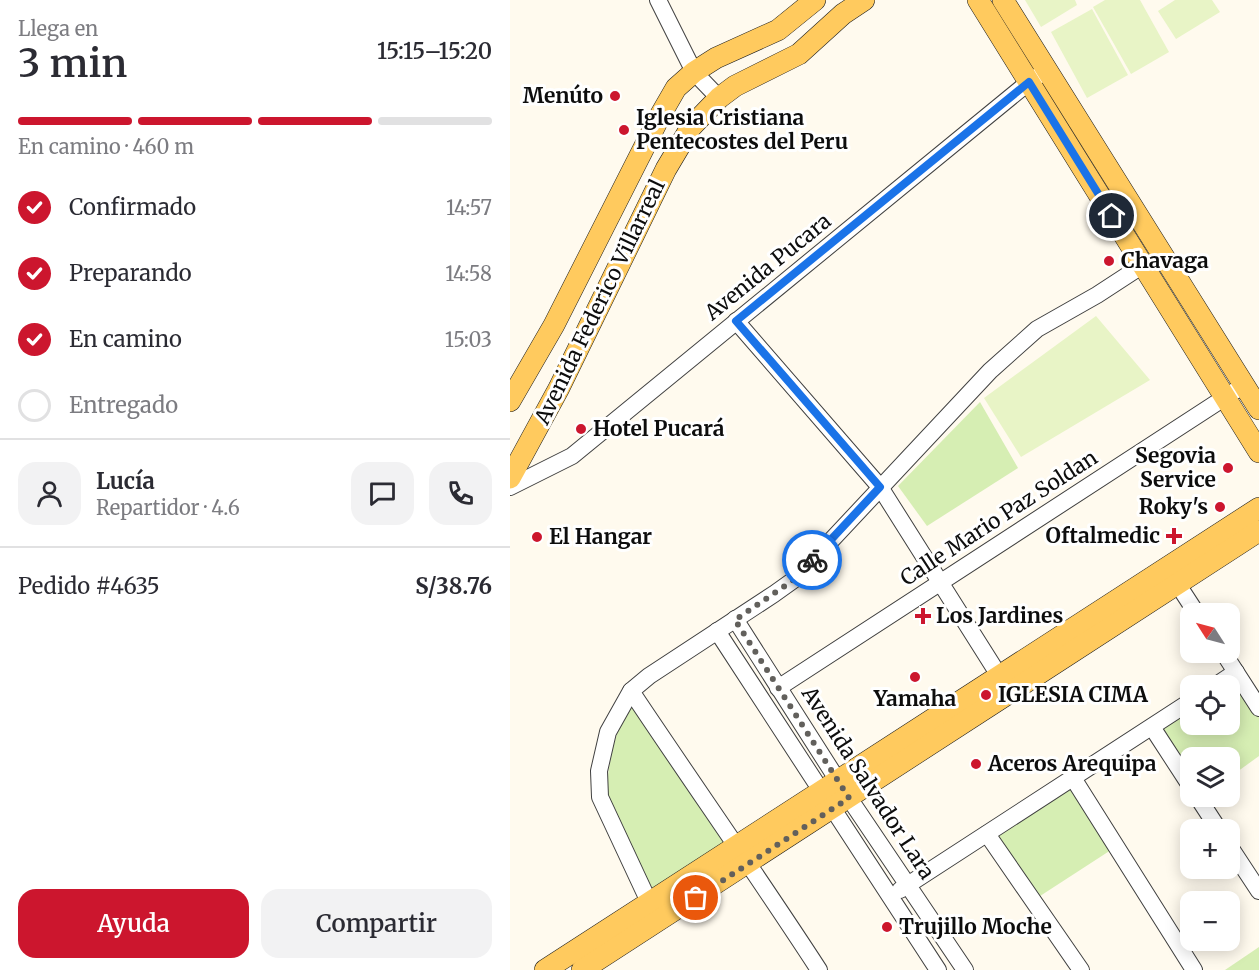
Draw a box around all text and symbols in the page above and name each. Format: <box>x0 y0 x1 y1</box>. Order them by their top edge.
text: Llega en <box>18 16 98 41</box>
text: 15:15–15:20 <box>377 37 492 65</box>
text: 3 min <box>18 39 127 88</box>
place label: Menúto <box>523 82 603 109</box>
marker: Menúto <box>608 89 622 103</box>
place label: Iglesia Cristiana Pentecostes del Peru <box>636 104 848 155</box>
marker: Iglesia Cristiana Pentecostes del Peru <box>617 123 631 137</box>
text: En camino · 460 m <box>18 134 194 159</box>
street label: Avenida Federico Villarreal <box>528 175 671 429</box>
pin <box>1086 190 1137 241</box>
icon: check <box>18 191 51 224</box>
text: Confirmado <box>69 193 196 221</box>
text: 14:57 <box>446 195 492 220</box>
icon: home <box>1095 199 1128 232</box>
street label: Avenida Pucara <box>698 207 836 326</box>
place label: Chavaga <box>1121 247 1209 274</box>
marker: Chavaga <box>1102 254 1116 268</box>
icon: check <box>18 257 51 290</box>
text: Preparando <box>69 259 192 287</box>
text: 14:58 <box>445 261 492 286</box>
icon: check <box>18 323 51 356</box>
text: En camino <box>69 325 182 353</box>
text: 15:03 <box>445 327 492 352</box>
text: Entregado <box>69 391 178 419</box>
place label: Hotel Pucará <box>593 415 725 442</box>
marker: Hotel Pucará <box>574 422 588 436</box>
place label: Segovia Service <box>1135 442 1216 493</box>
street label: Calle Mario Paz Soldan <box>895 444 1103 591</box>
marker: Segovia Service <box>1221 461 1235 475</box>
button: person <box>18 462 81 525</box>
button: chat <box>351 462 414 525</box>
button: phone <box>429 462 492 525</box>
text: Lucía <box>96 467 155 495</box>
place label: Roky's <box>1139 493 1208 520</box>
text: Repartidor · 4.6 <box>96 495 240 520</box>
marker: Roky's <box>1213 500 1227 514</box>
place label: Oftalmedic <box>1046 522 1160 549</box>
place label: El Hangar <box>549 523 652 550</box>
marker: Oftalmedic <box>1165 527 1183 545</box>
marker: El Hangar <box>530 530 544 544</box>
courier <box>782 530 842 590</box>
icon: bike <box>796 544 829 577</box>
text: Pedido #4635 <box>18 572 160 600</box>
text: S/38.76 <box>415 572 492 600</box>
place label: Los Jardines <box>936 602 1064 629</box>
north arrow <box>1180 603 1240 663</box>
map controls <box>1180 603 1240 951</box>
marker: Los Jardines <box>914 607 932 625</box>
marker: Yamaha <box>908 670 922 684</box>
button: locate <box>1180 675 1240 735</box>
street label: Avenida Salvador Lara <box>795 680 941 884</box>
place label: IGLESIA CIMA <box>998 681 1149 708</box>
place label: Yamaha <box>873 685 956 712</box>
marker: IGLESIA CIMA <box>979 688 993 702</box>
button: layers <box>1180 747 1240 807</box>
place label: Aceros Arequipa <box>987 750 1157 777</box>
marker: Aceros Arequipa <box>969 757 983 771</box>
button: + <box>1180 819 1240 879</box>
pin <box>670 872 721 923</box>
icon: bag <box>679 881 712 914</box>
button: Ayuda <box>18 889 249 958</box>
button: Compartir <box>261 889 492 958</box>
button: − <box>1180 891 1240 951</box>
place label: Trujillo Moche <box>899 913 1052 940</box>
marker: Trujillo Moche <box>880 920 894 934</box>

